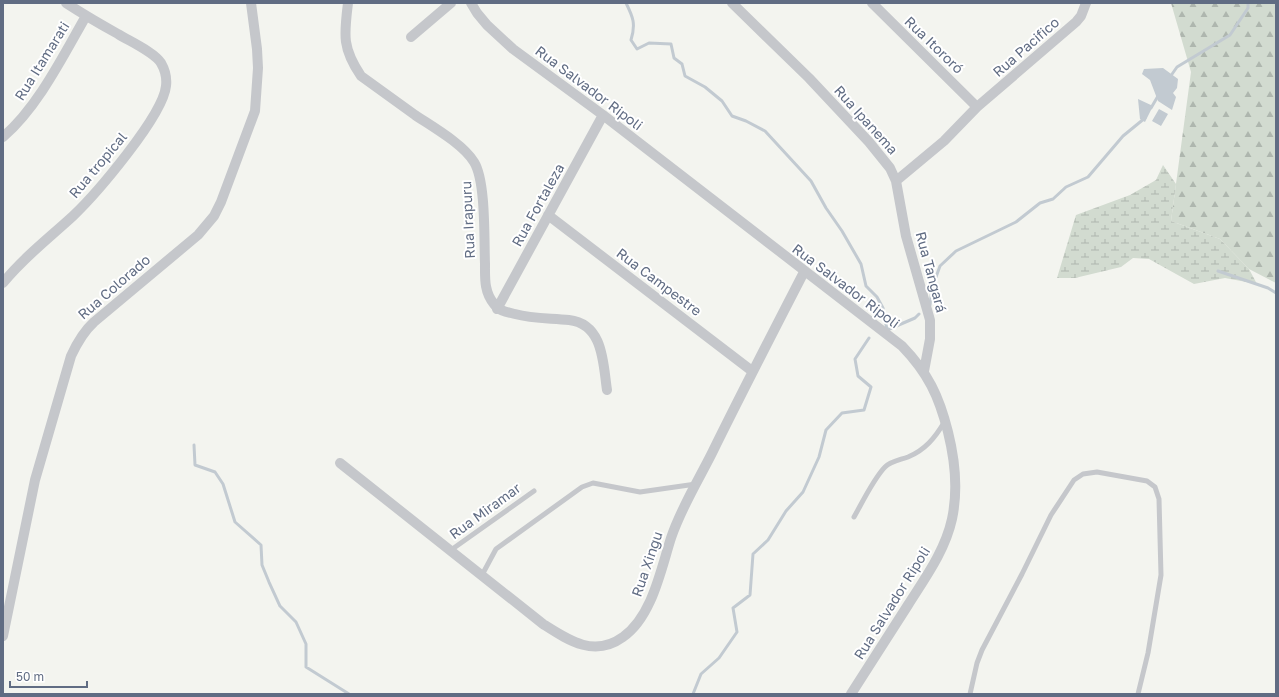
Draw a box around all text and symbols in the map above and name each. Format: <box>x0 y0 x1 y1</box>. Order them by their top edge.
street label: Rua Itororó <box>901 12 967 77</box>
street label: Rua Pacifico <box>989 13 1062 80</box>
street label: Rua Itamarati <box>11 18 73 103</box>
street label: Rua Salvador Ripoli <box>532 42 646 134</box>
street label: Rua Ipanema <box>831 82 902 158</box>
street label: Rua tropical <box>65 128 130 201</box>
street label: Rua Fortaleza <box>508 160 567 249</box>
street label: Rua Irapuru <box>457 181 478 259</box>
street label: Rua Tangará <box>913 230 950 314</box>
street label: Rua Salvador Ripoli <box>789 240 903 332</box>
street label: Rua Campestre <box>613 244 705 319</box>
street label: Rua Colorado <box>74 251 153 323</box>
street label: Rua Miramar <box>446 479 524 542</box>
street label: Rua Xingu <box>627 529 666 599</box>
street label: Rua Salvador Ripoli <box>850 543 933 662</box>
scale bar <box>10 663 87 689</box>
text: 50 m <box>16 669 44 684</box>

